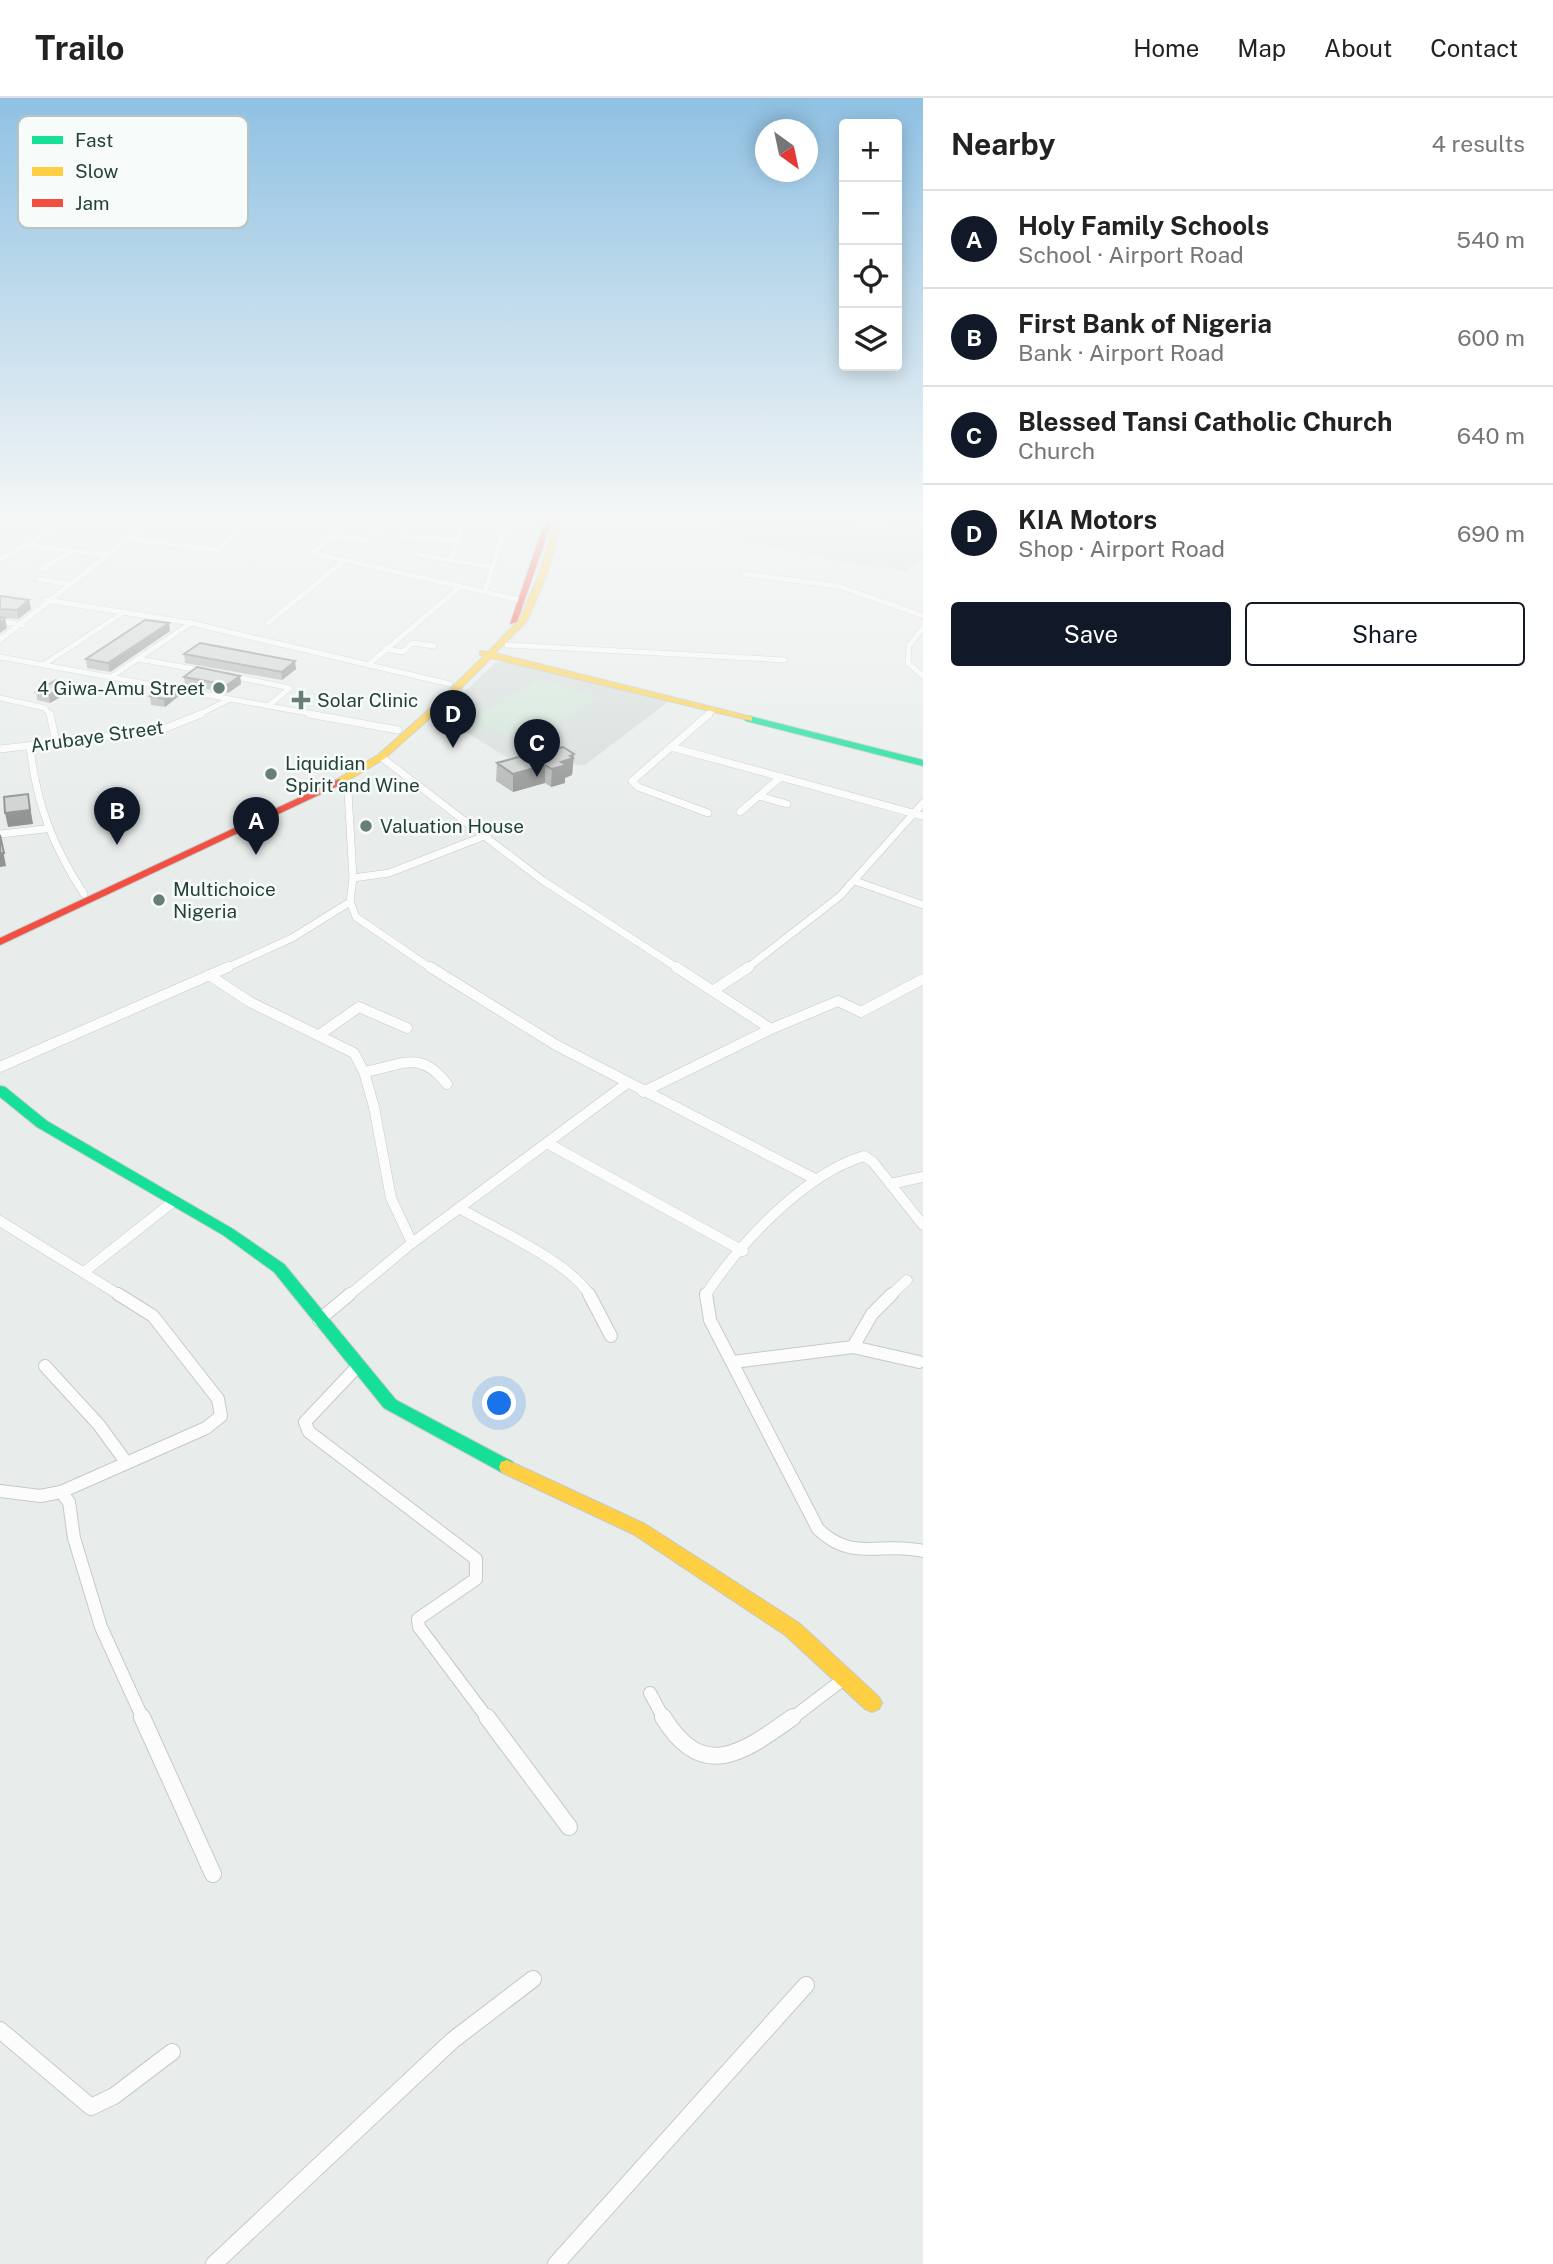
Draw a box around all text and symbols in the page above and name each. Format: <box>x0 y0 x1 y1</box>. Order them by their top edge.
text: Trailo <box>35 29 125 67</box>
text: Home <box>1133 34 1199 62</box>
text: Map <box>1237 34 1286 62</box>
text: About <box>1324 34 1392 62</box>
text: Contact <box>1430 34 1518 62</box>
legend <box>18 116 248 228</box>
north arrow <box>755 119 818 182</box>
map controls <box>839 119 902 371</box>
button: + <box>839 119 902 182</box>
text: Nearby <box>951 126 1055 162</box>
text: Fast <box>75 129 113 151</box>
text: 4 results <box>1431 130 1525 157</box>
text: Slow <box>75 160 119 182</box>
button: − <box>839 182 902 245</box>
text: Jam <box>75 192 109 214</box>
text: Holy Family Schools <box>1018 210 1269 241</box>
text: A <box>966 226 982 253</box>
text: 540 m <box>1456 226 1525 253</box>
text: School · Airport Road <box>1018 241 1244 268</box>
button: locate <box>839 245 902 308</box>
button: layers <box>839 308 902 371</box>
text: First Bank of Nigeria <box>1018 308 1272 339</box>
text: B <box>966 324 982 351</box>
text: 600 m <box>1457 324 1525 351</box>
text: Bank · Airport Road <box>1018 339 1224 366</box>
text: Blessed Tansi Catholic Church <box>1018 406 1392 437</box>
text: C <box>966 422 982 449</box>
text: 640 m <box>1457 422 1525 449</box>
text: Church <box>1018 437 1095 464</box>
text: KIA Motors <box>1018 504 1157 535</box>
text: D <box>966 520 982 547</box>
text: 690 m <box>1457 520 1525 547</box>
text: Shop · Airport Road <box>1018 535 1225 562</box>
button: Save <box>951 602 1231 666</box>
button: Share <box>1245 602 1525 666</box>
place label: 4 Giwa-Amu Street <box>37 677 205 699</box>
marker: 4 Giwa-Amu Street <box>211 680 227 696</box>
place label: Solar Clinic <box>317 689 418 711</box>
marker: Solar Clinic <box>291 690 311 710</box>
pin: D <box>430 690 476 748</box>
street label: Arubaye Street <box>29 716 165 756</box>
pin: C <box>514 719 560 777</box>
place label: Liquidian Spirit and Wine <box>285 752 420 796</box>
marker: Liquidian Spirit and Wine <box>263 766 279 782</box>
pin: B <box>94 787 140 845</box>
pin: A <box>233 797 279 855</box>
place label: Valuation House <box>380 815 524 837</box>
marker: Valuation House <box>358 818 374 834</box>
place label: Multichoice Nigeria <box>173 878 276 922</box>
marker: Multichoice Nigeria <box>151 892 167 908</box>
your location <box>482 1386 516 1420</box>

